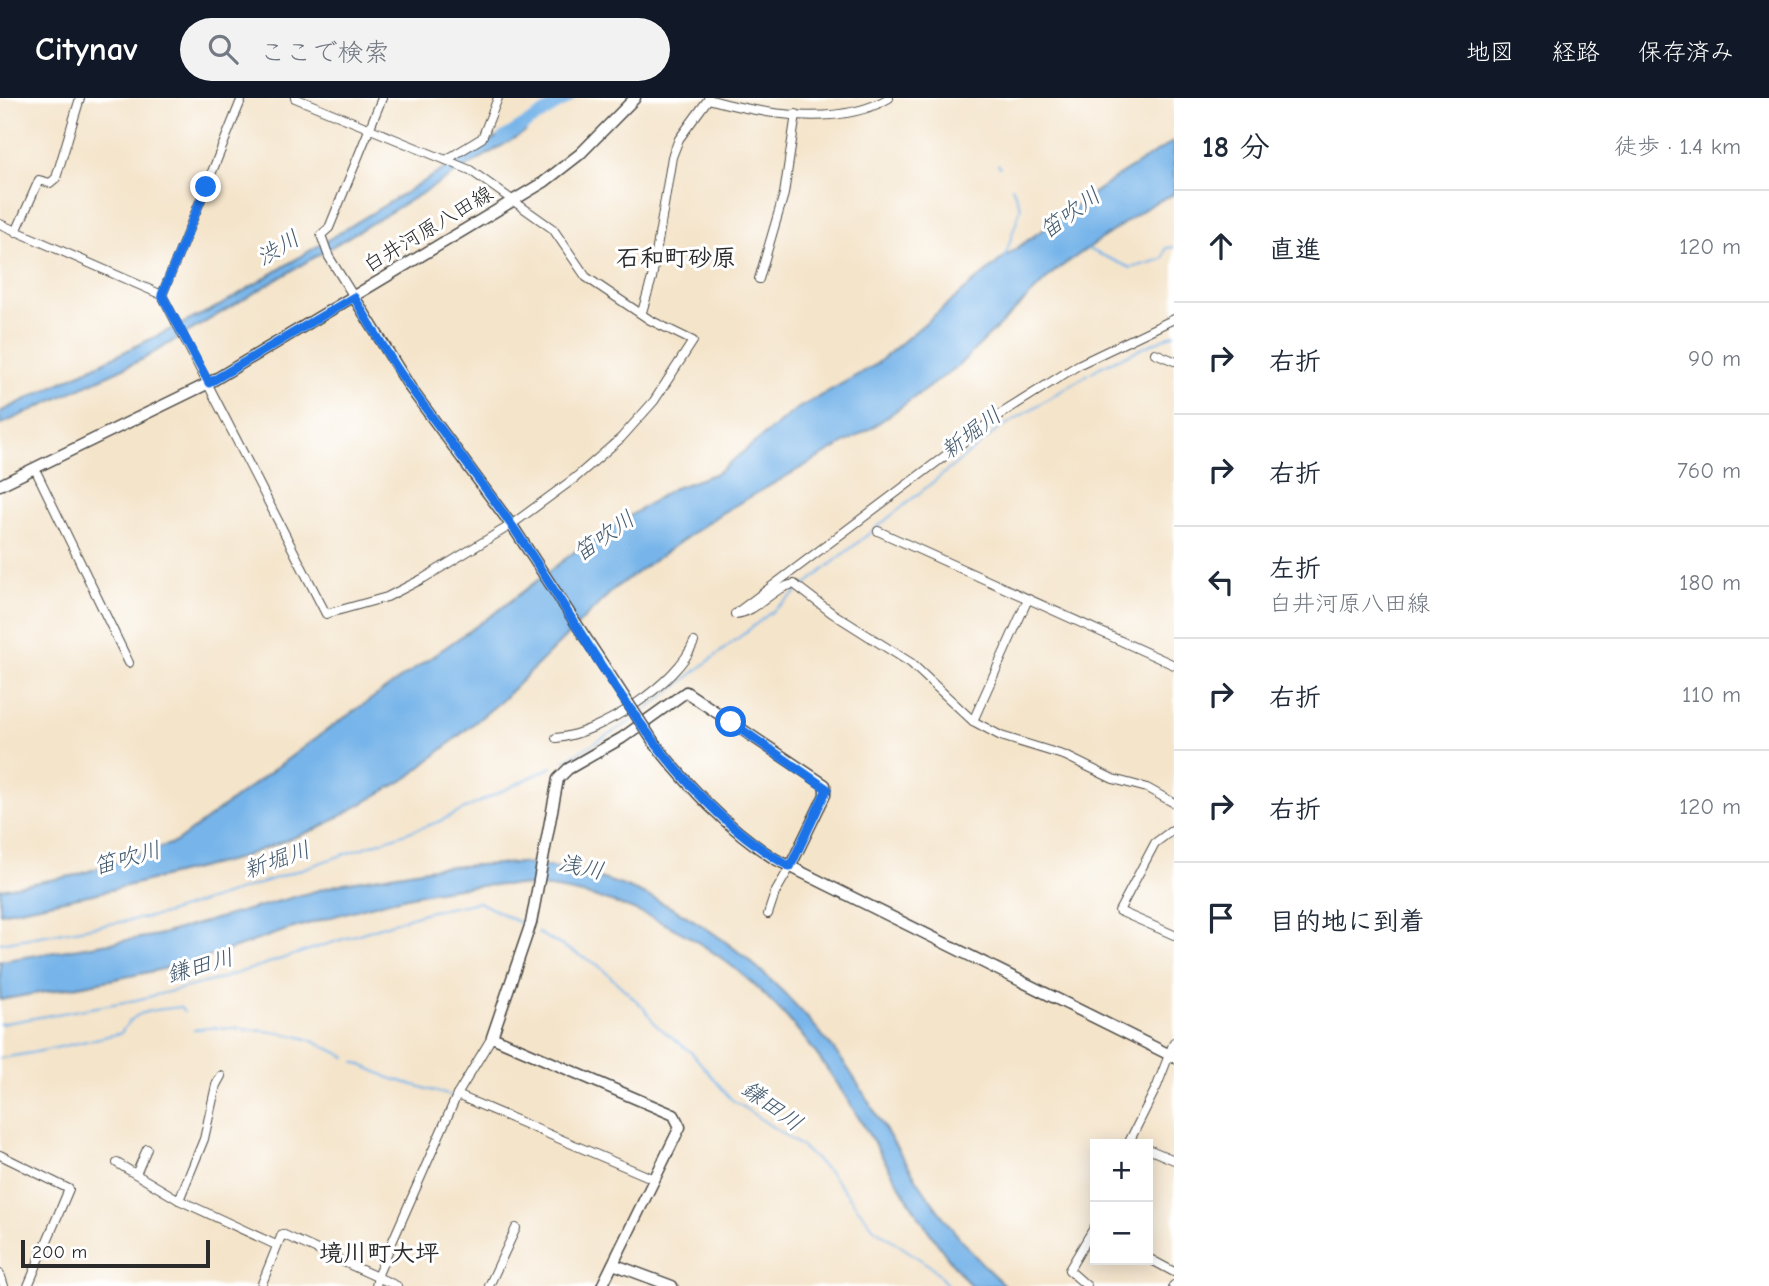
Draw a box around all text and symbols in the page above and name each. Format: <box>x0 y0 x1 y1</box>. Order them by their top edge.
search box <box>180 18 670 81</box>
text: Citynav <box>35 30 138 68</box>
icon: search <box>204 30 242 68</box>
text: ここで検索 <box>260 38 390 68</box>
text: 地図 <box>1466 38 1514 66</box>
text: 経路 <box>1552 38 1600 66</box>
text: 保存済み <box>1638 38 1734 66</box>
text: 18 分 <box>1202 130 1270 165</box>
text: 徒歩 · 1.4 km <box>1614 133 1741 160</box>
route end <box>190 171 221 202</box>
street label: 白井河原八田線 <box>359 181 497 277</box>
water label: 笛吹川 <box>1034 182 1106 244</box>
water label: 渋川 <box>251 225 305 271</box>
icon: ahead <box>1202 227 1240 265</box>
text: 120 m <box>1679 233 1741 260</box>
text: 直進 <box>1269 235 1321 265</box>
district label: 石和町砂原 <box>616 244 736 272</box>
icon: right <box>1202 339 1240 377</box>
text: 90 m <box>1688 345 1741 372</box>
text: 右折 <box>1269 347 1321 377</box>
water label: 新堀川 <box>935 401 1007 465</box>
icon: right <box>1202 451 1240 489</box>
text: 760 m <box>1677 457 1741 484</box>
text: 右折 <box>1269 459 1321 489</box>
water label: 笛吹川 <box>568 505 640 567</box>
text: 左折 <box>1269 554 1321 584</box>
icon: left <box>1202 563 1240 601</box>
text: 180 m <box>1679 569 1741 596</box>
text: 白井河原八田線 <box>1269 590 1430 617</box>
icon: right <box>1202 675 1240 713</box>
text: 110 m <box>1682 681 1741 708</box>
text: 右折 <box>1269 683 1321 713</box>
route start <box>715 706 746 737</box>
icon: right <box>1202 787 1240 825</box>
text: 120 m <box>1679 793 1741 820</box>
text: 右折 <box>1269 795 1321 825</box>
water label: 笛吹川 <box>90 836 164 880</box>
water label: 新堀川 <box>240 836 314 884</box>
water label: 浅川 <box>556 849 606 885</box>
icon: arrive <box>1202 899 1240 937</box>
text: 目的地に到着 <box>1269 907 1425 937</box>
water label: 鎌田川 <box>163 944 237 988</box>
water label: 鎌田川 <box>736 1075 808 1137</box>
map controls <box>1090 1139 1153 1265</box>
button: + <box>1090 1139 1153 1202</box>
button: − <box>1090 1202 1153 1265</box>
scale bar <box>21 1237 210 1269</box>
district label: 境川町大坪 <box>319 1239 439 1267</box>
text: 200 m <box>32 1241 87 1263</box>

